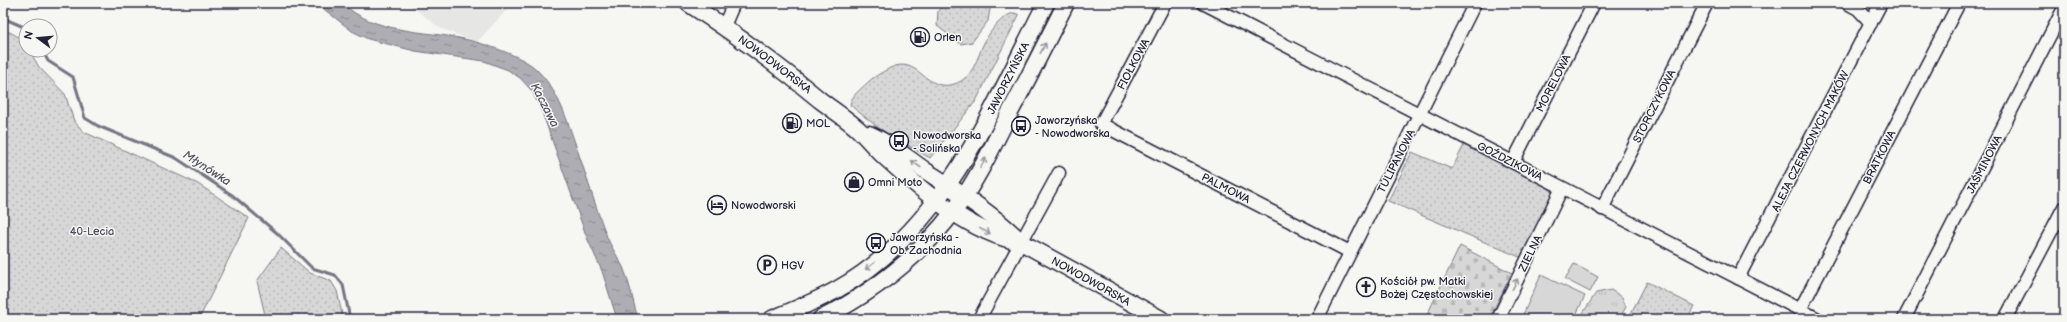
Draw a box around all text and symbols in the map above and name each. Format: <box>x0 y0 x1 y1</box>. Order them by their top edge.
north arrow <box>18 18 58 58</box>
fuel station icon: Orlen <box>909 26 931 48</box>
text: N <box>21 30 36 41</box>
place label: Orlen <box>934 31 961 44</box>
street label: NOWODWORSKA <box>736 33 814 96</box>
street label: FIOŁKOWA <box>1115 36 1152 92</box>
street label: JAWORZYŃSKA <box>984 39 1032 116</box>
one-way arrow <box>1040 42 1048 54</box>
street label: MORELOWA <box>1533 52 1574 114</box>
street label: STORCZYKOWA <box>1630 67 1679 145</box>
street label: ALEJA CZERWONYCH MAKÓW <box>1768 68 1852 214</box>
water label: Kaczawa <box>527 81 562 130</box>
fuel station icon: MOL <box>781 112 803 134</box>
place label: Jaworzyńska - Nowodworska <box>1035 114 1110 140</box>
bus stop icon: Jaworzyńska - Nowodworska <box>1010 115 1032 137</box>
place label: MOL <box>806 117 831 130</box>
street label: TULIPANOWA <box>1375 127 1418 195</box>
street label: BRATKOWA <box>1860 128 1899 186</box>
place label: Nowodworska - Solińska <box>913 129 981 155</box>
bus stop icon: Nowodworska - Solińska <box>888 130 910 152</box>
street label: JAŚMINOWA <box>1963 132 2005 196</box>
street label: GOŹDZIKOWA <box>1475 138 1545 184</box>
water label: Młynówka <box>180 147 234 189</box>
one-way arrow <box>980 157 988 169</box>
one-way arrow <box>911 159 922 168</box>
shop icon: Omni Moto <box>843 171 865 193</box>
street label: PALMOWA <box>1199 171 1252 206</box>
place label: Omni Moto <box>868 176 922 189</box>
hotel icon: Nowodworski <box>706 194 728 216</box>
place label: Nowodworski <box>731 199 796 212</box>
park label: 40-Lecia <box>70 225 114 238</box>
one-way arrow <box>979 228 991 235</box>
place label: Jaworzyńska - Ob. Zachodnia <box>890 231 962 257</box>
bus stop icon: Jaworzyńska - Ob. Zachodnia <box>865 232 887 254</box>
street label: ZIELNA <box>1516 233 1545 274</box>
parking icon: HGV <box>756 254 778 276</box>
street label: NOWODWORSKA <box>1049 254 1133 309</box>
place label: HGV <box>781 259 804 272</box>
one-way arrow <box>865 262 876 270</box>
place label: Kościół pw. Matki Bożej Częstochowskiej <box>1380 275 1493 301</box>
church icon: Kościół pw. Matki Bożej Częstochowskiej <box>1355 276 1377 298</box>
one-way arrow <box>1512 278 1519 290</box>

